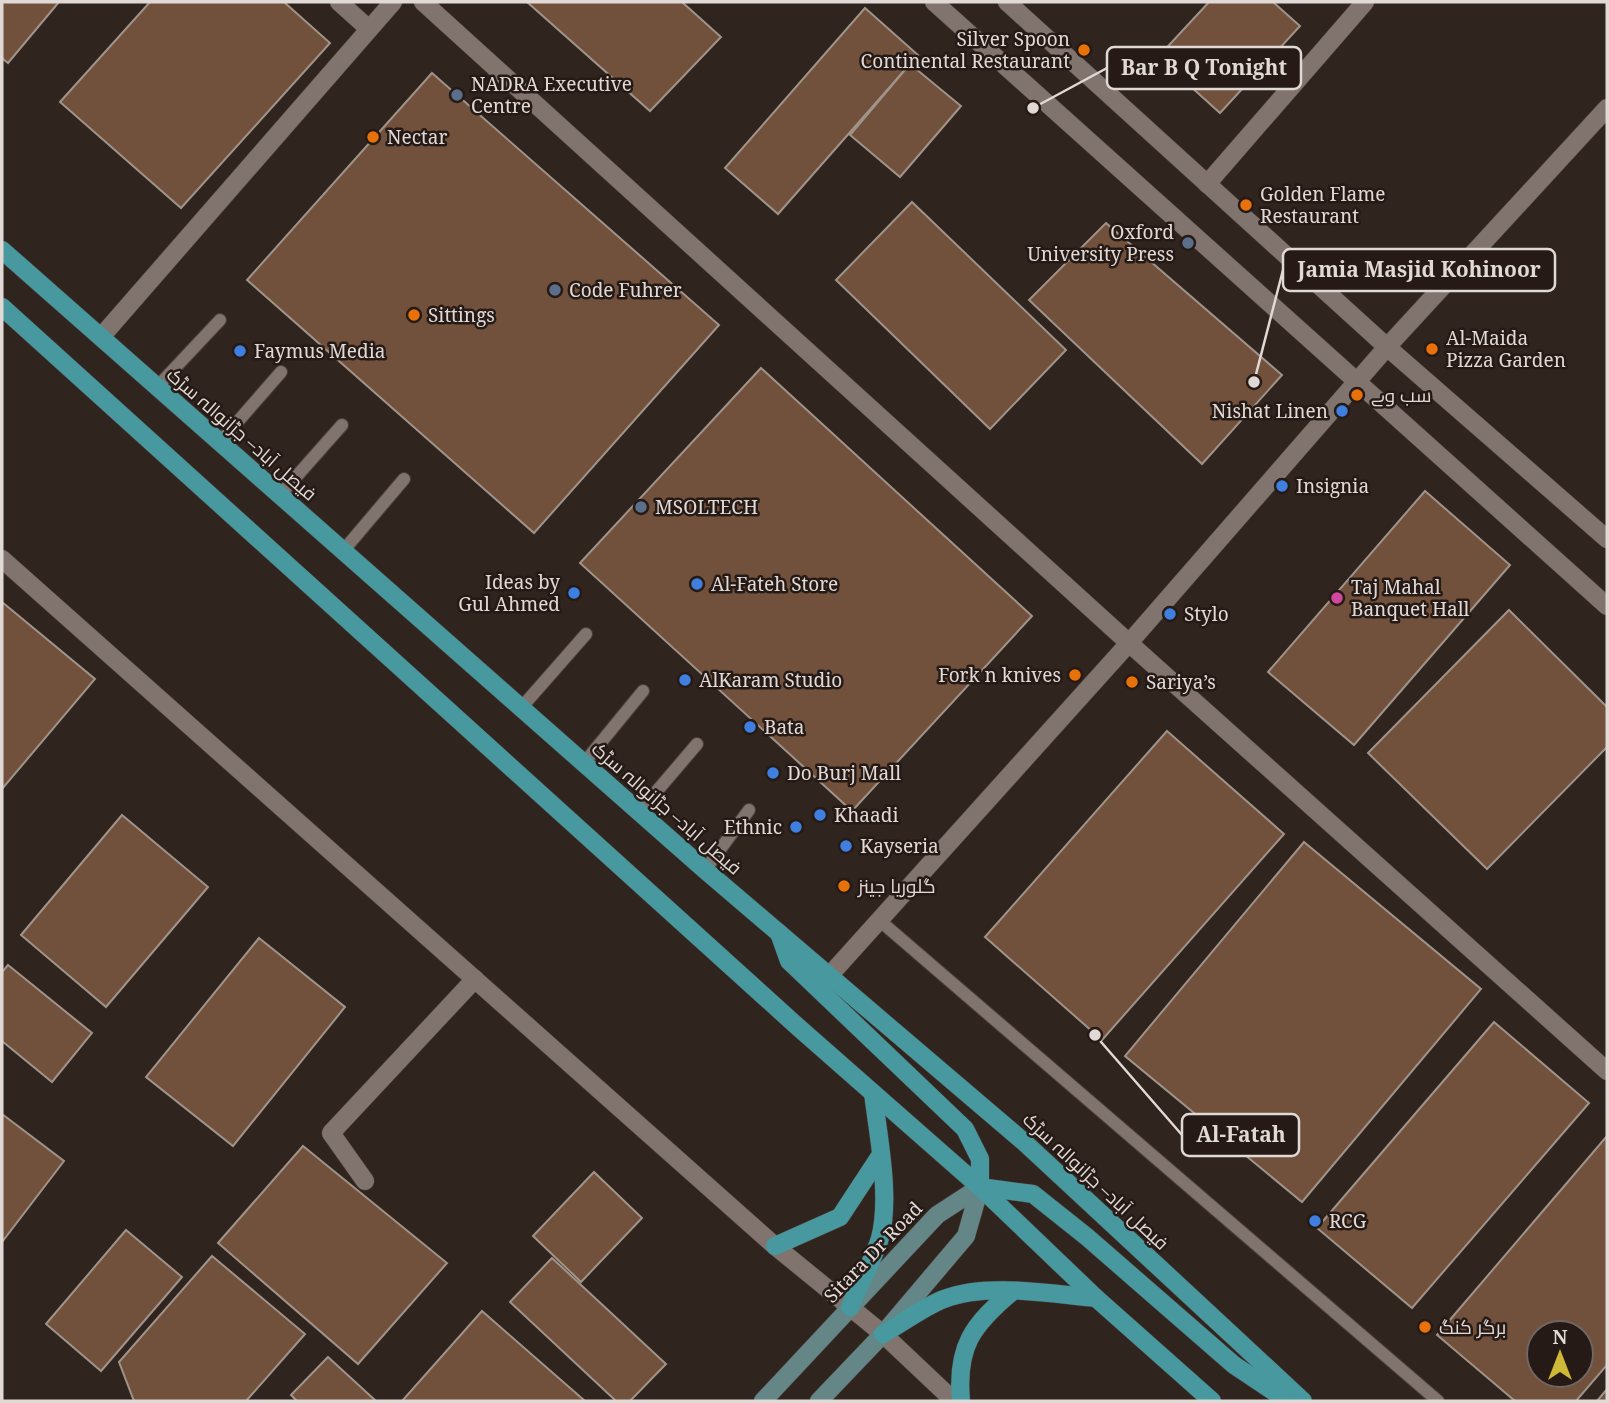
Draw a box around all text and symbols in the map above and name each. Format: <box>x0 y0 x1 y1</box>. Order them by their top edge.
place label: Silver Spoon Continental Restaurant <box>861 26 1070 74</box>
marker: Silver Spoon Continental Restaurant <box>1076 42 1092 58</box>
callout: Bar B Q Tonight <box>1107 47 1301 89</box>
text: Bar B Q Tonight <box>1121 53 1288 81</box>
place label: NADRA Executive Centre <box>471 71 632 119</box>
marker: NADRA Executive Centre <box>449 87 465 103</box>
place label: Nectar <box>387 124 447 150</box>
marker: Nectar <box>365 129 381 145</box>
place label: Golden Flame Restaurant <box>1260 181 1385 229</box>
marker: Golden Flame Restaurant <box>1238 197 1254 213</box>
place label: Oxford University Press <box>1027 219 1174 267</box>
marker: Oxford University Press <box>1180 235 1196 251</box>
callout: Jamia Masjid Kohinoor <box>1283 249 1555 291</box>
text: Jamia Masjid Kohinoor <box>1296 255 1541 283</box>
place label: Code Fuhrer <box>569 277 682 303</box>
marker: Code Fuhrer <box>547 282 563 298</box>
place label: Sittings <box>428 302 495 328</box>
marker: Sittings <box>406 307 422 323</box>
place label: Al-Maida Pizza Garden <box>1446 325 1566 373</box>
place label: Faymus Media <box>254 338 385 364</box>
marker: Al-Maida Pizza Garden <box>1424 341 1440 357</box>
marker: Faymus Media <box>232 343 248 359</box>
street label: فیصل آباد– جڑانوالہ سڑک <box>161 362 323 506</box>
place label: سب وے <box>1371 382 1431 408</box>
marker: سب وے <box>1349 387 1365 403</box>
place label: Nishat Linen <box>1212 398 1328 424</box>
marker: Nishat Linen <box>1334 403 1350 419</box>
place label: Insignia <box>1296 473 1369 499</box>
marker: Insignia <box>1274 478 1290 494</box>
place label: MSOLTECH <box>655 494 758 520</box>
marker: MSOLTECH <box>633 499 649 515</box>
place label: Ideas by Gul Ahmed <box>458 569 560 617</box>
place label: Al-Fateh Store <box>711 571 838 597</box>
place label: Taj Mahal Banquet Hall <box>1351 574 1470 622</box>
marker: Al-Fateh Store <box>689 576 705 592</box>
marker: Ideas by Gul Ahmed <box>566 585 582 601</box>
marker: Taj Mahal Banquet Hall <box>1329 590 1345 606</box>
place label: Stylo <box>1184 601 1229 627</box>
marker: Stylo <box>1162 606 1178 622</box>
place label: Fork n knives <box>938 662 1061 688</box>
place label: AlKaram Studio <box>699 667 842 693</box>
marker: Fork n knives <box>1067 667 1083 683</box>
place label: Sariya’s <box>1146 669 1216 695</box>
marker: AlKaram Studio <box>677 672 693 688</box>
marker: Sariya’s <box>1124 674 1140 690</box>
place label: Bata <box>764 714 805 740</box>
marker: Bata <box>742 719 758 735</box>
street label: فیصل آباد– جڑانوالہ سڑک <box>586 736 748 880</box>
place label: Do Burj Mall <box>787 760 901 786</box>
marker: Do Burj Mall <box>765 765 781 781</box>
place label: Khaadi <box>834 802 899 828</box>
marker: Khaadi <box>812 807 828 823</box>
place label: Ethnic <box>724 814 782 840</box>
marker: Ethnic <box>788 819 804 835</box>
place label: Kayseria <box>860 833 939 859</box>
marker: Kayseria <box>838 838 854 854</box>
place label: گلوریا جینز <box>857 873 936 899</box>
marker: گلوریا جینز <box>836 878 852 894</box>
street label: فیصل آباد– جڑانوالہ سڑک <box>1017 1106 1175 1256</box>
callout: Al-Fatah <box>1182 1114 1299 1156</box>
text: Al-Fatah <box>1196 1120 1286 1148</box>
street label: Sitara Dr Road <box>818 1195 928 1308</box>
place label: RCG <box>1329 1208 1367 1234</box>
marker: RCG <box>1307 1213 1323 1229</box>
place label: برگر کنگ <box>1439 1314 1506 1340</box>
marker: برگر کنگ <box>1417 1319 1433 1335</box>
north arrow <box>1525 1319 1595 1389</box>
text: N <box>1553 1324 1568 1350</box>

